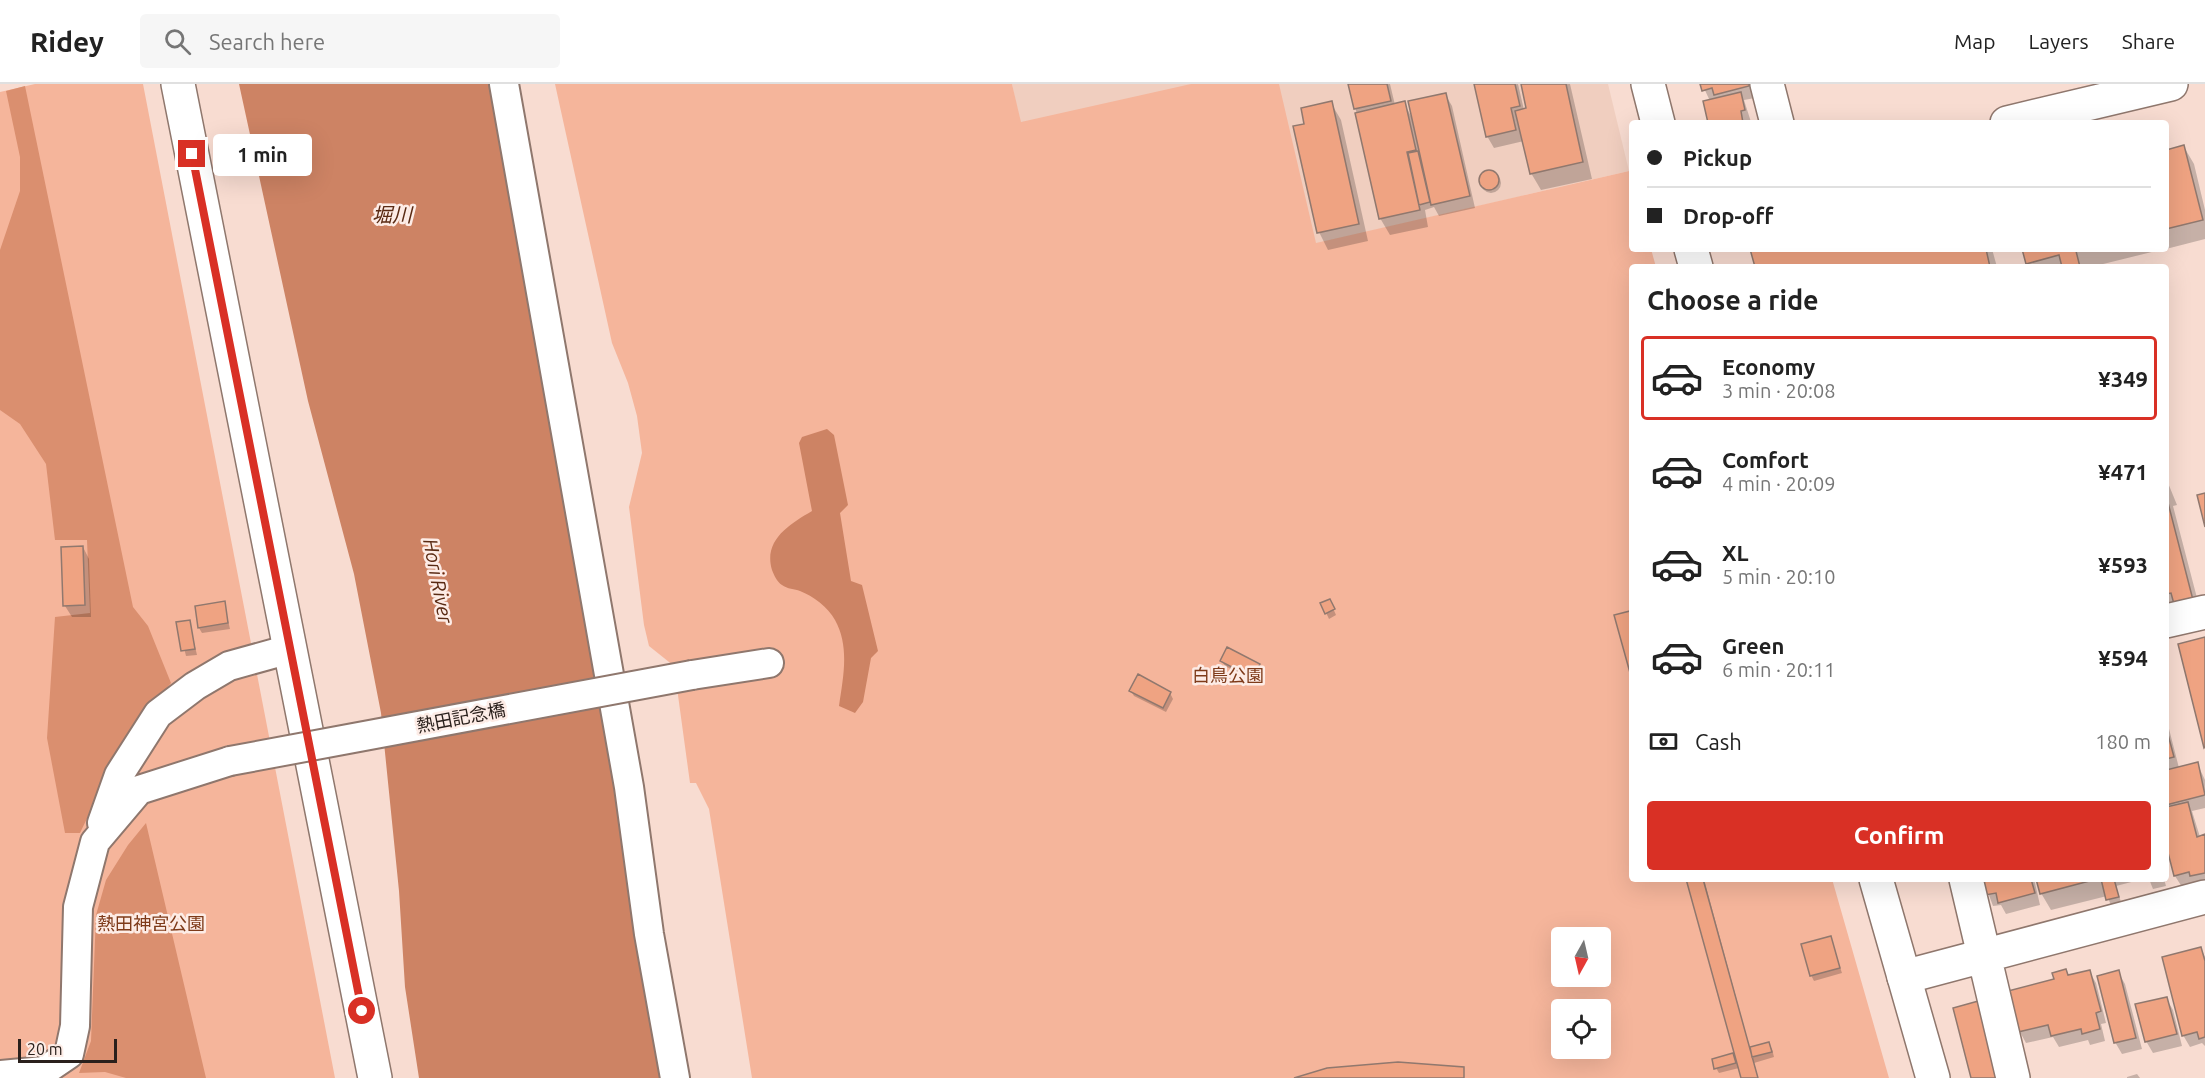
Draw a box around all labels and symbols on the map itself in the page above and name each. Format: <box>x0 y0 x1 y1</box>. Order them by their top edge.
callout: 1 min <box>213 133 312 175</box>
route end <box>178 140 205 167</box>
water label: 堀川 <box>372 203 414 226</box>
water label: Hori River <box>419 537 458 627</box>
park label: 白鳥公園 <box>1192 665 1264 685</box>
street label: 熱田記念橋 <box>415 699 507 735</box>
park label: 熱田神宮公園 <box>97 913 205 933</box>
north arrow <box>1551 927 1611 987</box>
route start <box>348 997 375 1024</box>
scale bar <box>18 1036 117 1064</box>

